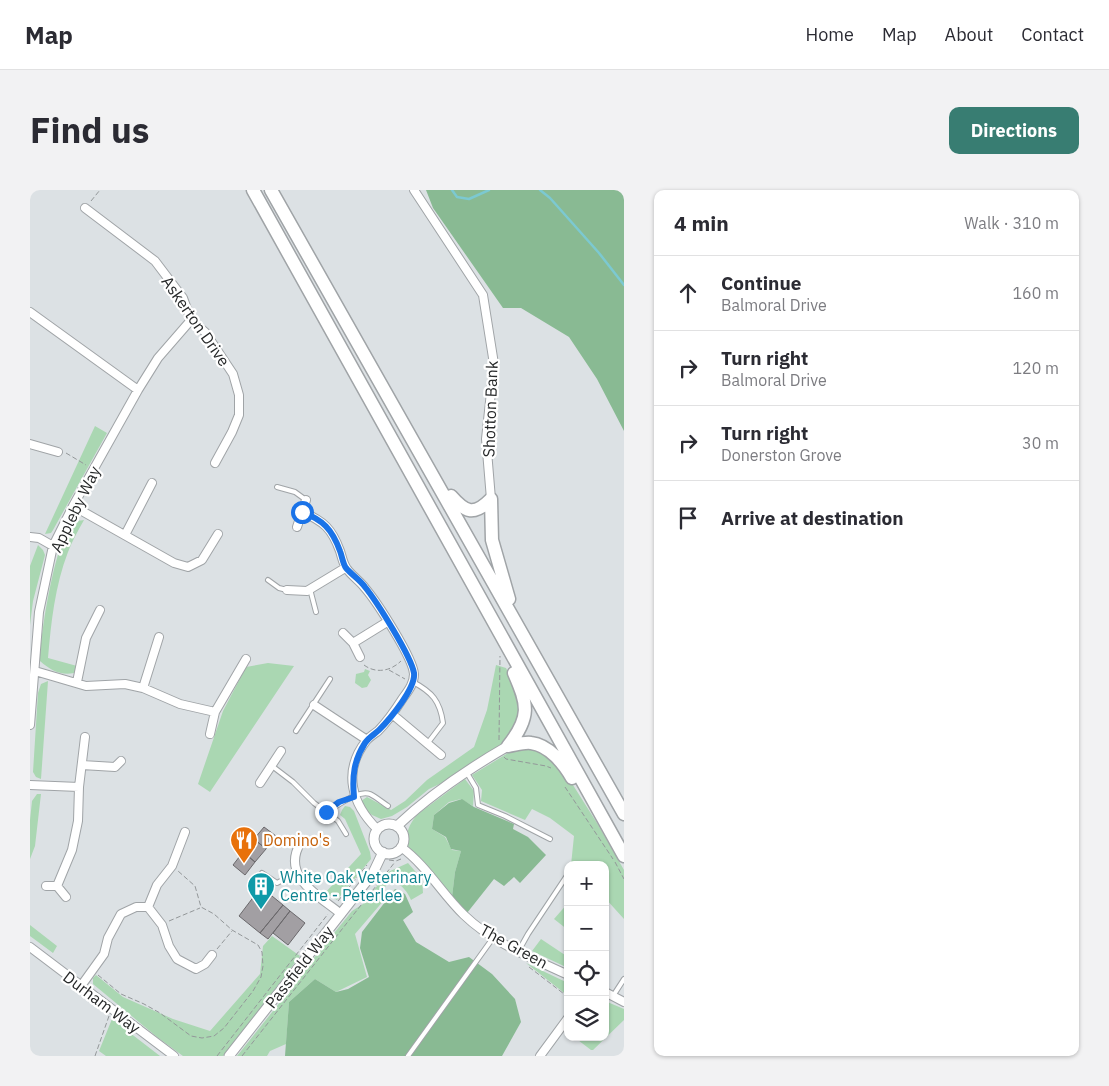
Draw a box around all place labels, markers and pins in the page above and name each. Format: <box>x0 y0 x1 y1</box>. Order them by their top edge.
restaurant icon: Domino's <box>229 825 259 864</box>
place label: Domino's <box>263 830 330 850</box>
place label: White Oak Veterinary Centre - Peterlee <box>280 867 431 905</box>
building icon: White Oak Veterinary Centre - Peterlee <box>246 871 276 910</box>

